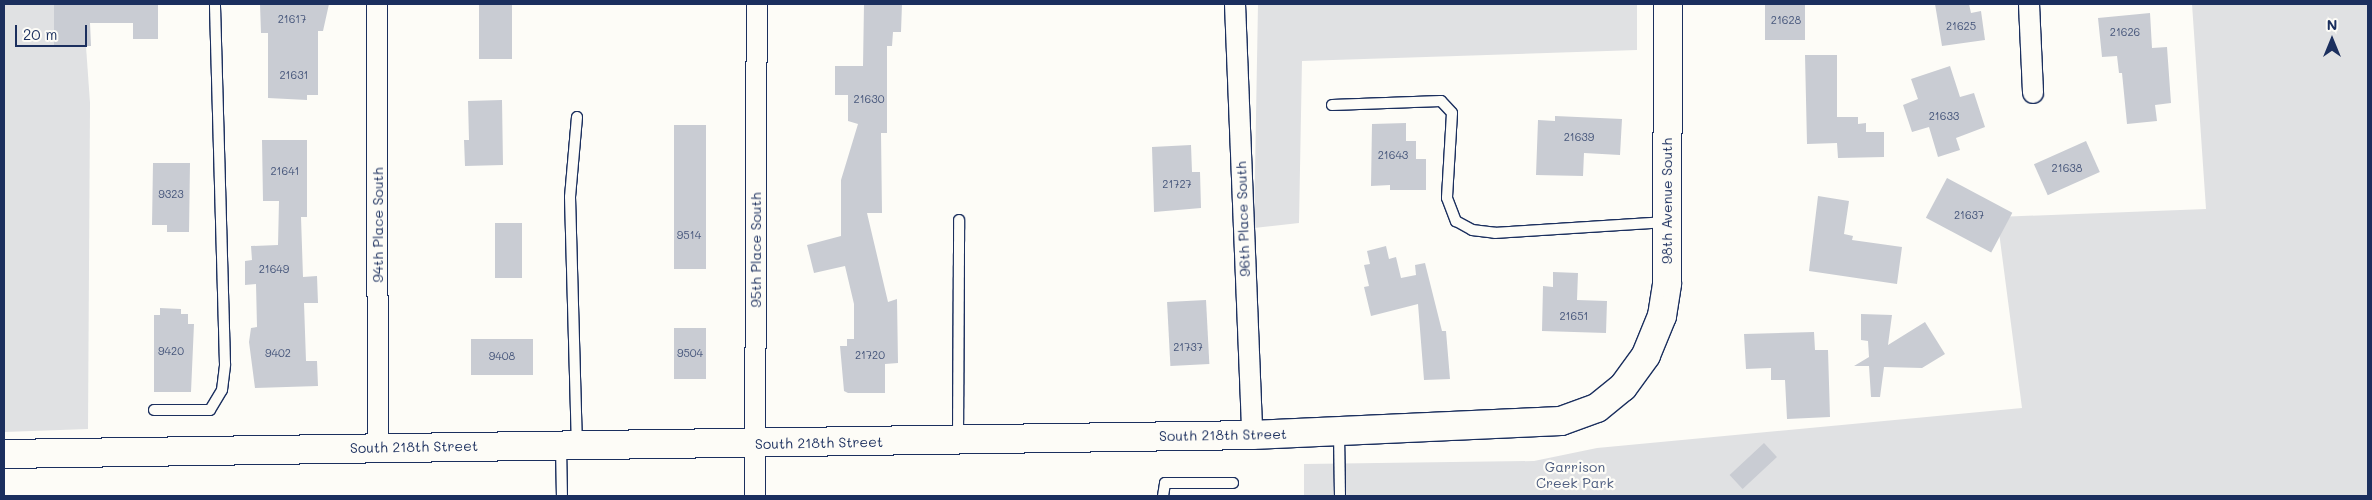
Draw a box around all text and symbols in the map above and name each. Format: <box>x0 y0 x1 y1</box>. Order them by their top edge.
house number: 21617 <box>278 12 306 26</box>
house number: 21628 <box>1771 13 1801 27</box>
scale bar <box>18 15 90 47</box>
north arrow <box>2307 15 2357 65</box>
text: N <box>2327 15 2337 34</box>
house number: 21625 <box>1946 19 1976 33</box>
text: 20 m <box>23 24 57 44</box>
house number: 21626 <box>2110 25 2140 39</box>
house number: 21631 <box>279 68 309 82</box>
house number: 21630 <box>854 92 884 106</box>
house number: 21633 <box>1929 109 1959 123</box>
house number: 21639 <box>1564 130 1594 144</box>
street label: 98th Avenue South <box>1659 138 1675 264</box>
house number: 21643 <box>1378 148 1408 162</box>
street label: 96th Place South <box>1233 161 1253 277</box>
house number: 21638 <box>2052 161 2082 175</box>
house number: 21641 <box>270 164 300 178</box>
street label: 94th Place South <box>370 167 386 283</box>
house number: 21727 <box>1162 177 1192 191</box>
house number: 9323 <box>158 187 184 201</box>
street label: 95th Place South <box>748 192 764 308</box>
house number: 21637 <box>1954 208 1984 222</box>
house number: 9514 <box>677 228 701 242</box>
house number: 21649 <box>259 262 289 276</box>
house number: 21651 <box>1559 309 1589 323</box>
house number: 21737 <box>1173 340 1203 354</box>
house number: 9420 <box>158 344 184 358</box>
house number: 9402 <box>265 346 291 360</box>
house number: 9504 <box>677 346 703 360</box>
house number: 21720 <box>855 348 885 362</box>
house number: 9408 <box>489 349 515 363</box>
street label: South 218th Street <box>1159 425 1287 445</box>
street label: South 218th Street <box>755 433 883 453</box>
street label: South 218th Street <box>350 437 478 457</box>
park label: Garrison Creek Park <box>1536 459 1614 492</box>

